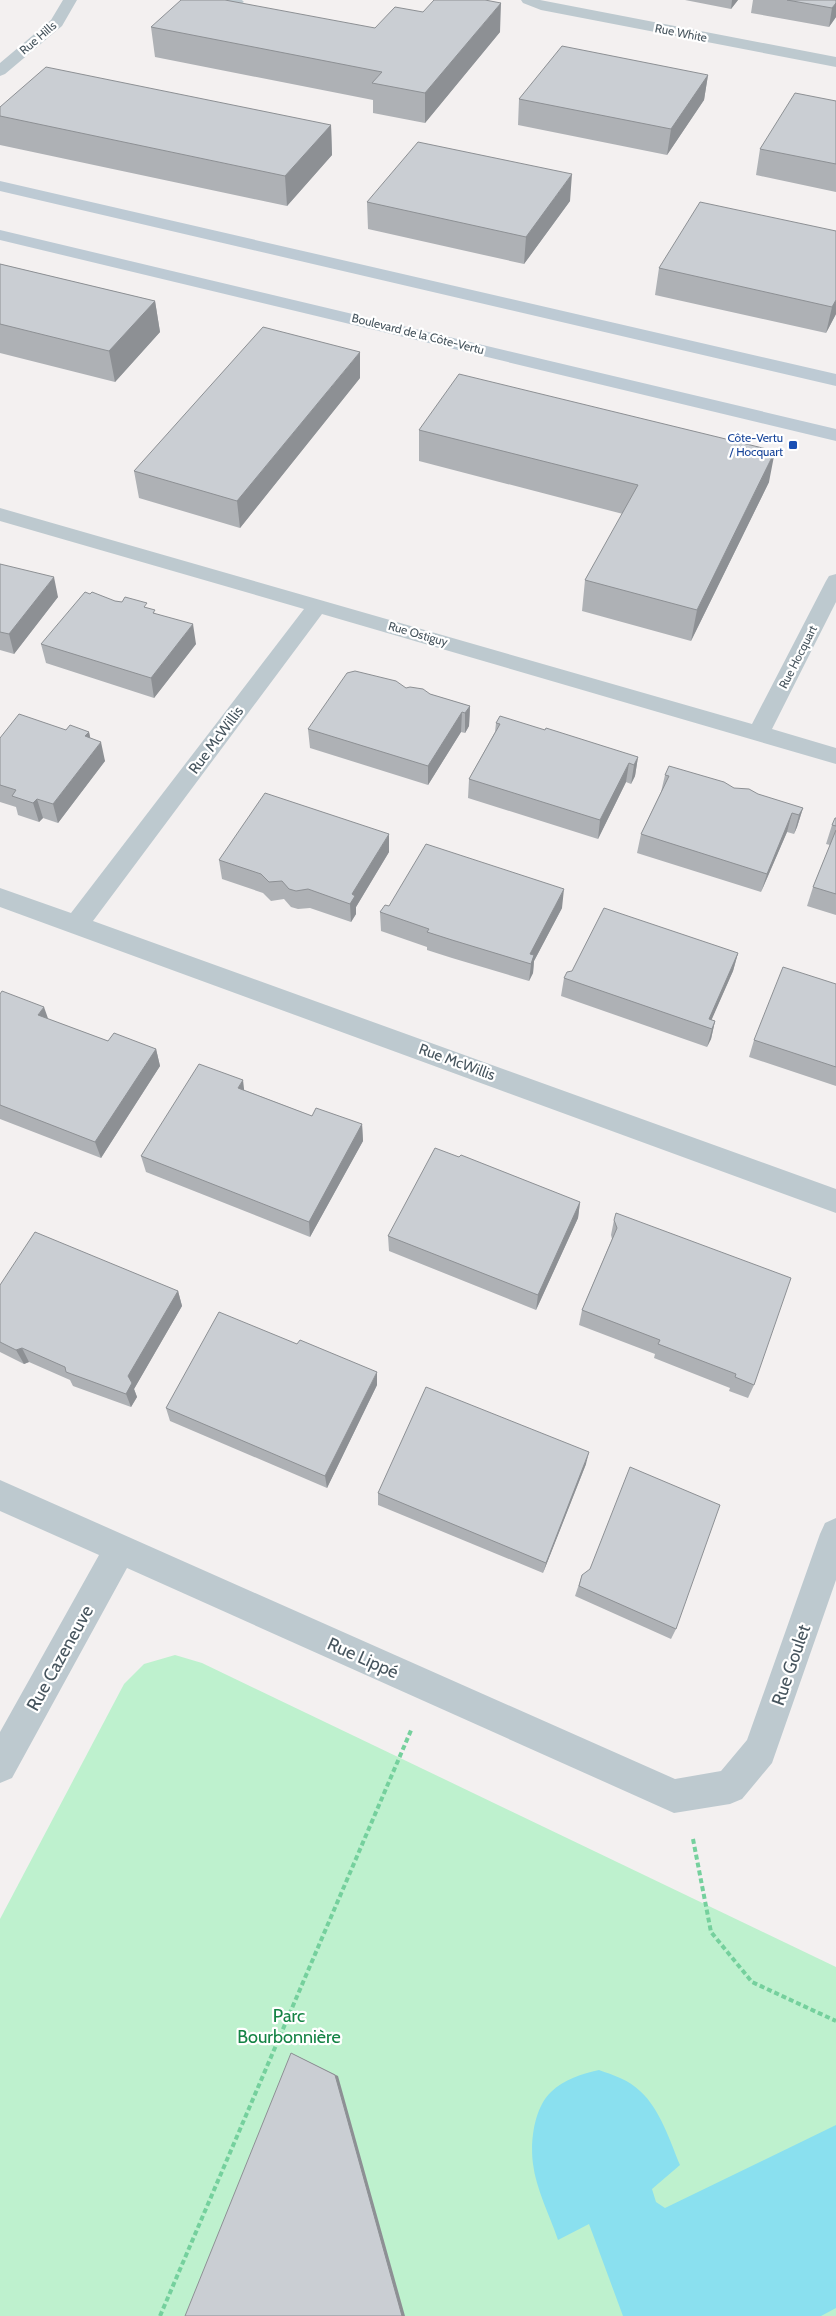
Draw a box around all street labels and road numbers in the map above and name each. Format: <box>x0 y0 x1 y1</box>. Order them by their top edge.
street label: Rue Hills <box>16 18 59 58</box>
street label: Rue White <box>654 20 708 45</box>
street label: Boulevard de la Côte-Vertu <box>350 310 486 357</box>
street label: Rue Ostiguy <box>387 618 450 649</box>
street label: Rue Hocquart <box>775 623 820 691</box>
street label: Rue McWillis <box>185 703 247 777</box>
street label: Rue McWillis <box>416 1040 498 1084</box>
street label: Rue Cazeneuve <box>22 1601 98 1715</box>
street label: Rue Goulet <box>767 1622 815 1708</box>
street label: Rue Lippé <box>324 1633 402 1683</box>

